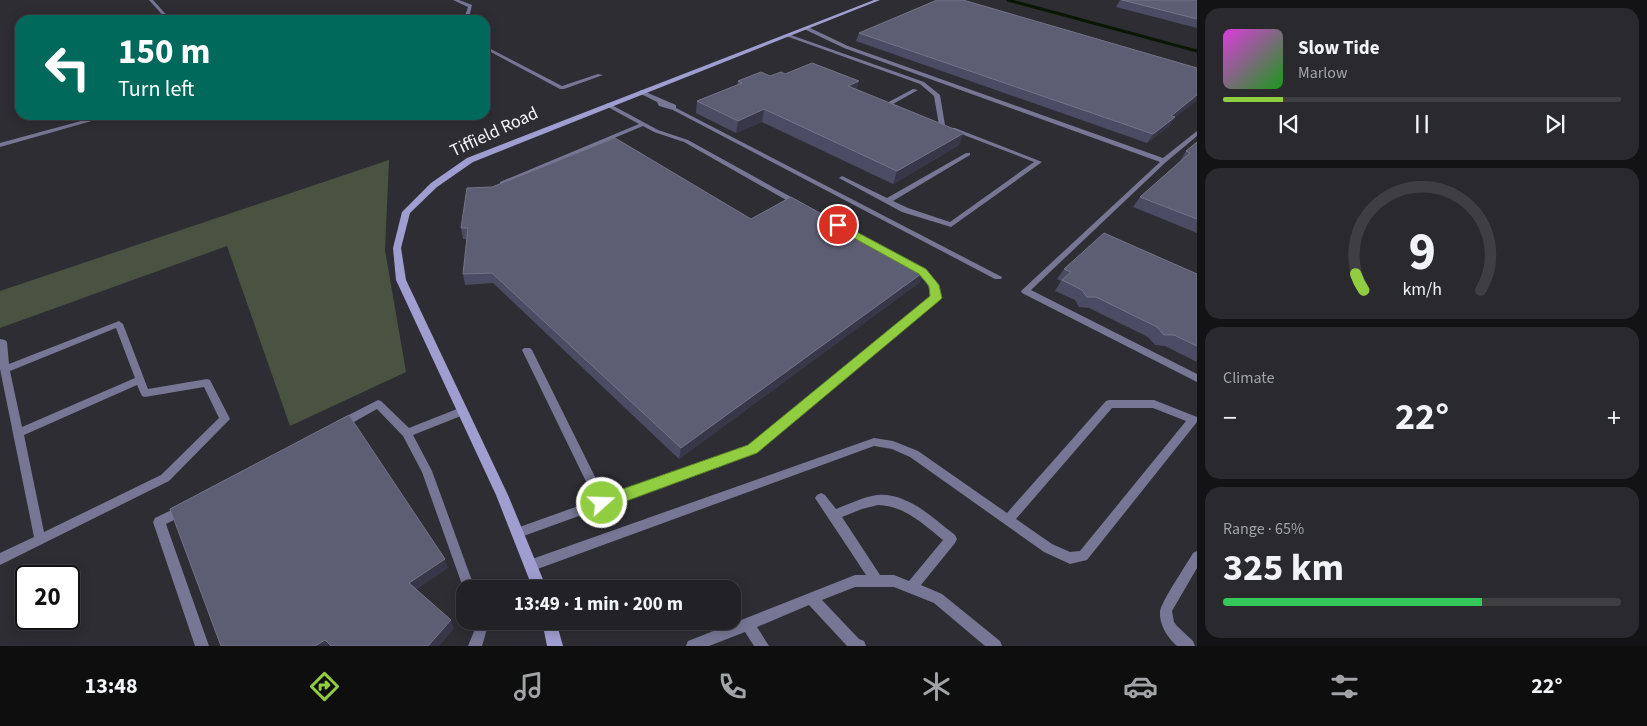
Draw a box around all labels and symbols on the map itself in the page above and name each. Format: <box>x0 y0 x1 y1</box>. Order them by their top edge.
street label: Tiffield Road <box>446 101 542 163</box>
pin <box>817 204 859 246</box>
position arrow <box>575 476 627 528</box>
speed limit sign: 20 <box>15 565 80 630</box>

